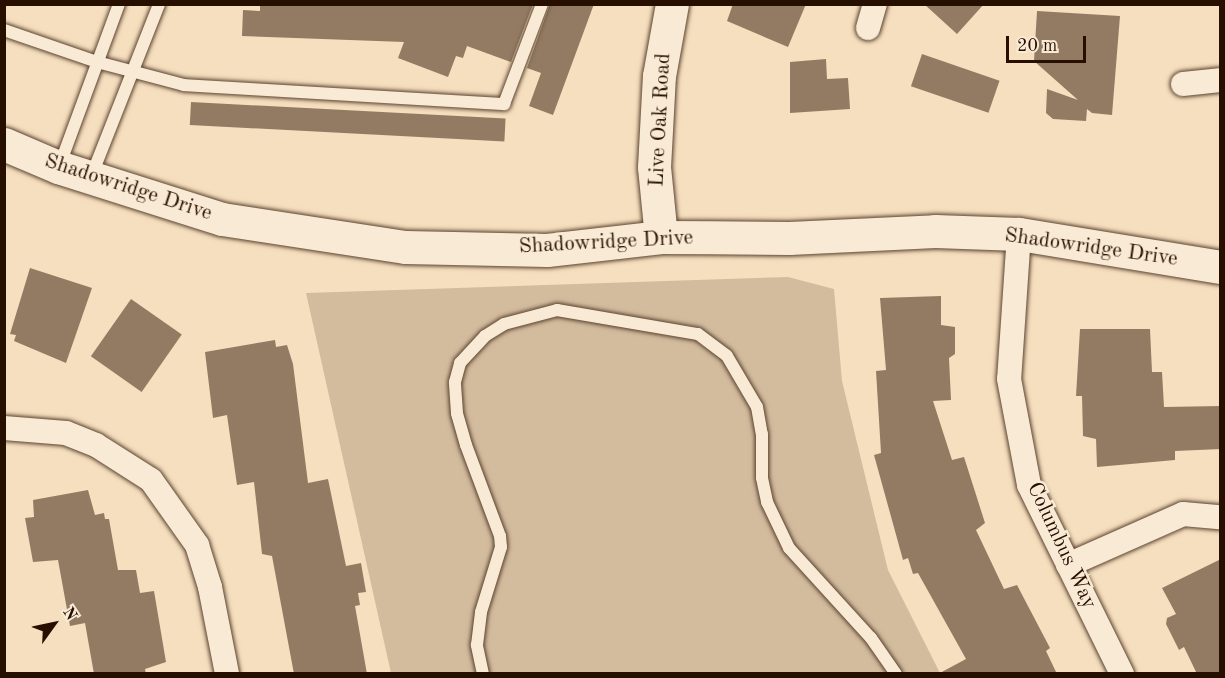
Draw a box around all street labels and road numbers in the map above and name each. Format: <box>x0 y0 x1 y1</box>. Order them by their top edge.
street label: Live Oak Road <box>645 52 677 188</box>
street label: Shadowridge Drive <box>41 149 215 227</box>
street label: Shadowridge Drive <box>1003 223 1179 273</box>
street label: Shadowridge Drive <box>518 226 694 260</box>
street label: Columbus Way <box>1021 479 1101 613</box>

